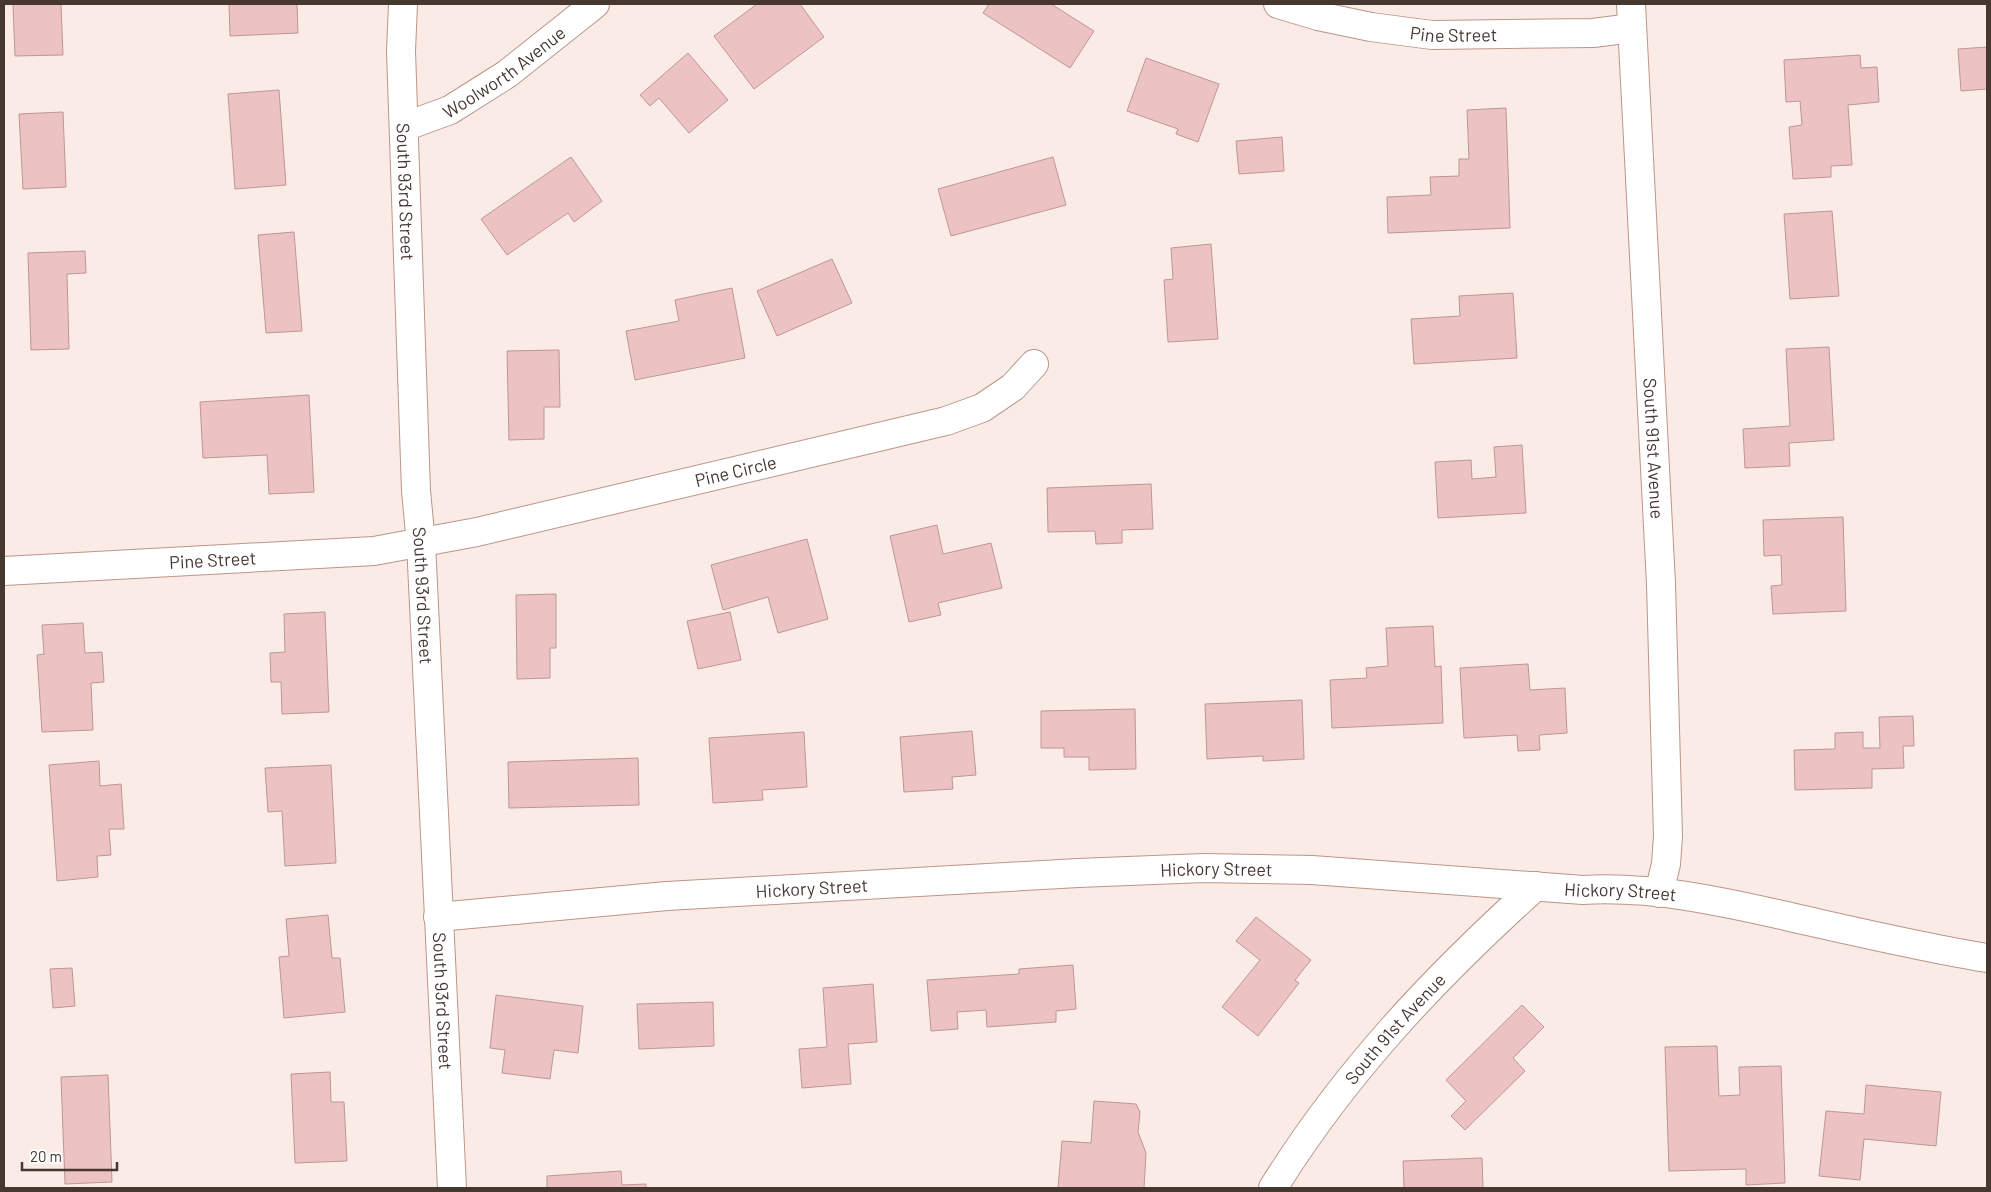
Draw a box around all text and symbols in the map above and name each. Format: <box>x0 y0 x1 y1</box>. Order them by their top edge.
street label: Woolworth Avenue <box>439 21 570 123</box>
street label: Pine Street <box>1409 21 1497 46</box>
street label: South 93rd Street <box>392 123 419 261</box>
street label: South 91st Avenue <box>1639 377 1669 520</box>
street label: Pine Circle <box>693 451 779 491</box>
street label: South 93rd Street <box>408 526 438 665</box>
street label: Pine Street <box>169 546 257 573</box>
street label: Hickory Street <box>1160 857 1273 881</box>
street label: Hickory Street <box>755 874 869 902</box>
street label: Hickory Street <box>1564 878 1678 905</box>
street label: South 93rd Street <box>429 932 457 1070</box>
street label: South 91st Avenue <box>1340 968 1450 1088</box>
scale bar <box>22 1140 118 1172</box>
text: 20 m <box>30 1147 62 1165</box>

